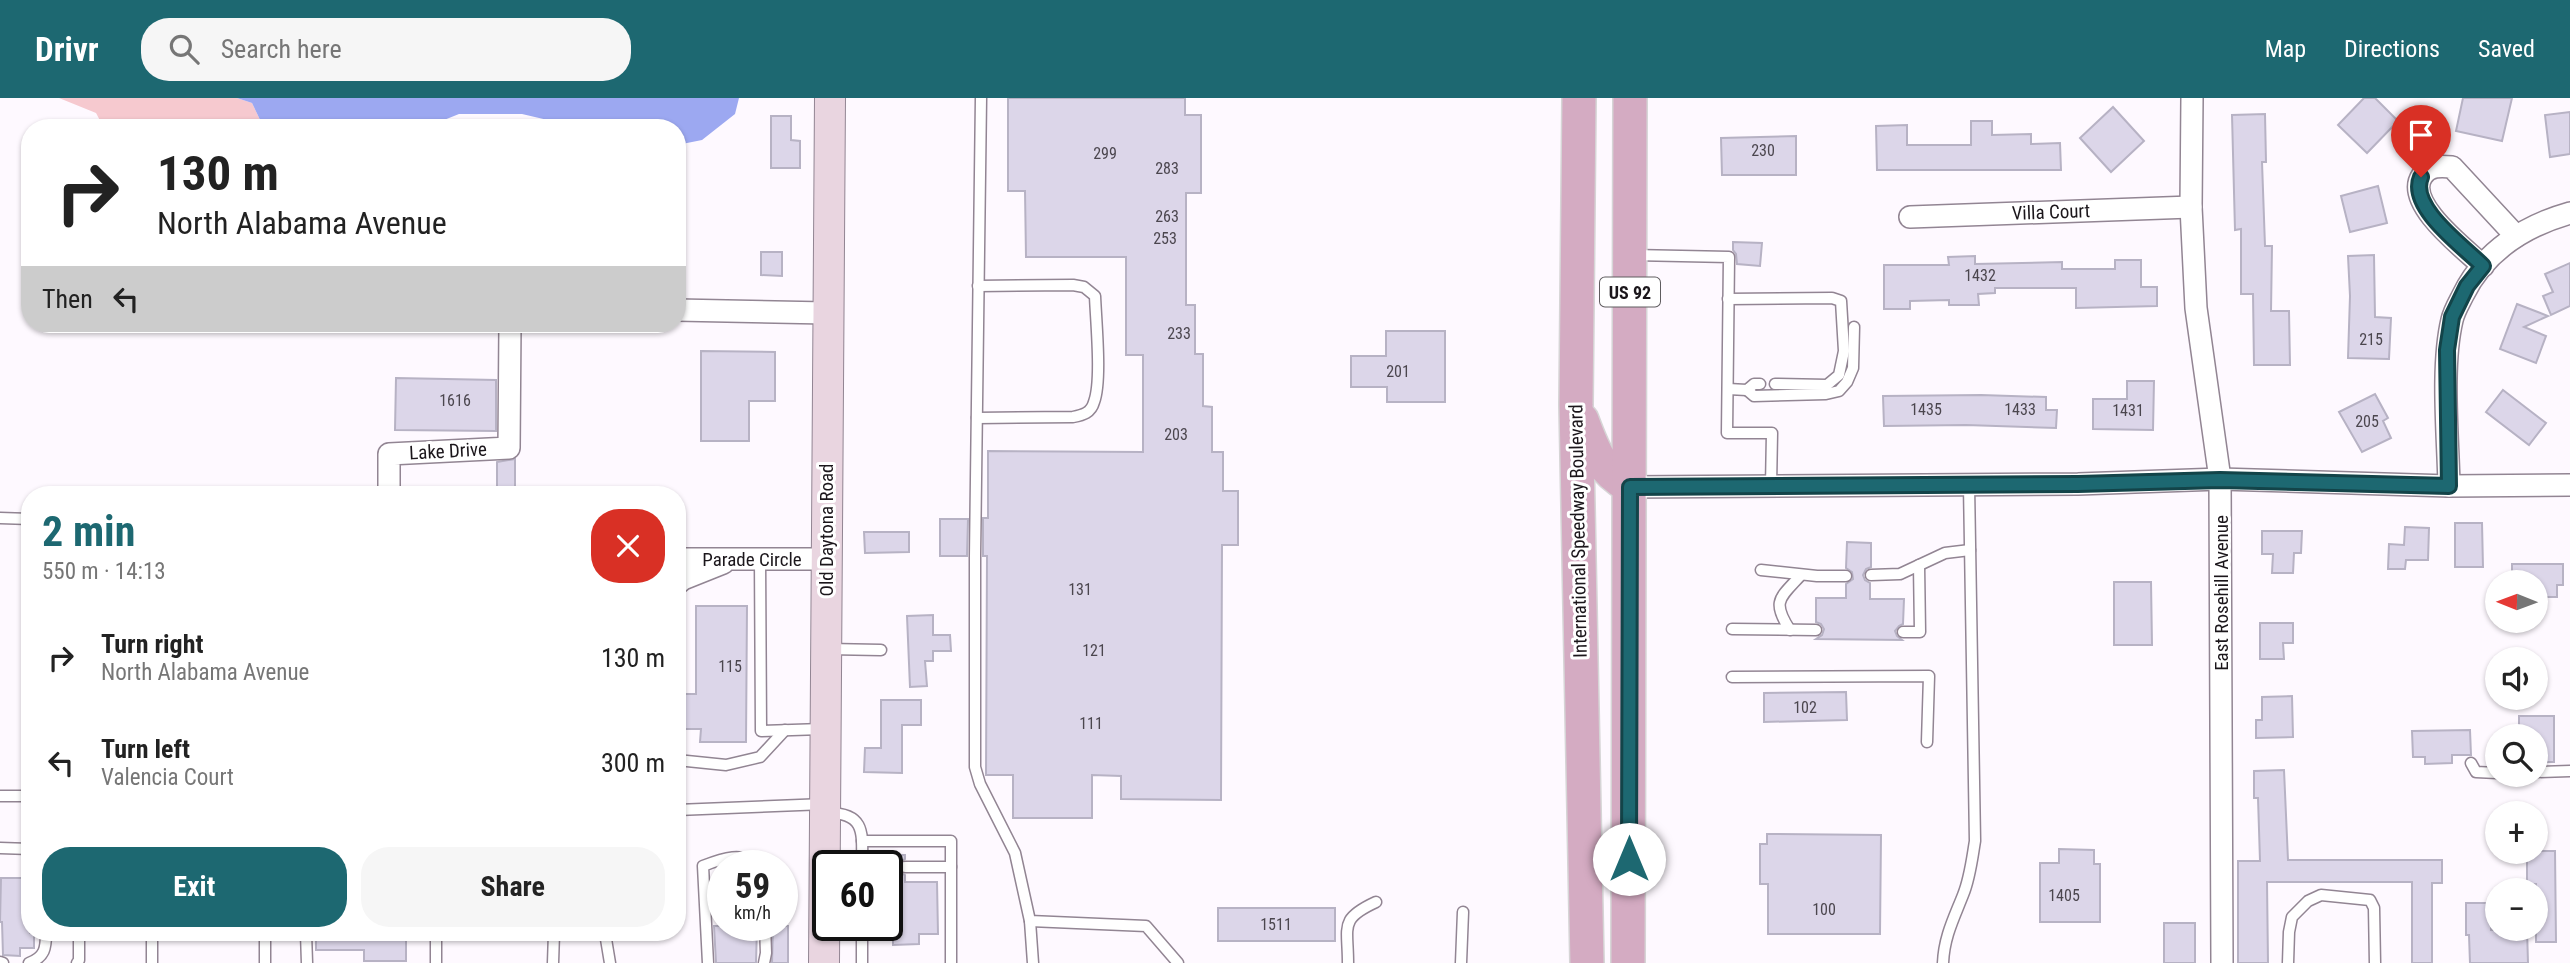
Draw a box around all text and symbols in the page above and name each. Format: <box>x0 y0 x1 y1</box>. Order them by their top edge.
search box <box>141 18 631 81</box>
text: Drivr <box>35 30 99 69</box>
icon: search <box>165 30 203 68</box>
text: Search here <box>221 34 342 64</box>
text: Map <box>2265 35 2306 63</box>
text: Directions <box>2344 35 2440 63</box>
text: Saved <box>2478 35 2535 63</box>
pin <box>2391 105 2451 177</box>
icon: arrive <box>2402 116 2440 154</box>
house number: 230 <box>1751 141 1775 160</box>
house number: 299 <box>1093 144 1117 163</box>
text: 130 m <box>157 145 279 202</box>
icon: right <box>42 147 133 238</box>
house number: 283 <box>1155 159 1179 178</box>
street label: Villa Court <box>2011 199 2091 225</box>
text: North Alabama Avenue <box>157 204 447 242</box>
house number: 263 <box>1155 207 1179 226</box>
house number: 253 <box>1153 229 1177 248</box>
house number: 1432 <box>1964 266 1996 285</box>
road number: US 92 <box>1600 278 1660 307</box>
icon: left <box>107 280 145 318</box>
text: Then <box>42 284 93 314</box>
house number: 233 <box>1167 324 1191 343</box>
house number: 215 <box>2359 330 2383 349</box>
house number: 201 <box>1386 362 1410 381</box>
house number: 1616 <box>439 391 471 410</box>
house number: 1435 <box>1910 400 1942 419</box>
house number: 1433 <box>2004 400 2036 419</box>
house number: 1431 <box>2112 401 2144 420</box>
street label: International Speedway Boulevard <box>1564 404 1592 658</box>
house number: 205 <box>2355 412 2379 431</box>
house number: 203 <box>1164 425 1188 444</box>
street label: Lake Drive <box>409 437 487 465</box>
street label: Old Daytona Road <box>815 463 838 597</box>
text: 2 min <box>42 507 135 556</box>
button: close <box>591 509 665 583</box>
street label: East Rosehill Avenue <box>2210 515 2233 671</box>
street label: Parade Circle <box>702 548 802 571</box>
text: 550 m · 14:13 <box>42 558 166 585</box>
north arrow <box>2485 570 2548 634</box>
map controls <box>2485 570 2548 941</box>
house number: 131 <box>1068 580 1092 599</box>
text: Turn right <box>101 629 203 659</box>
icon: right <box>42 639 80 677</box>
house number: 121 <box>1082 641 1106 660</box>
text: 130 m <box>601 643 665 673</box>
button: sound <box>2485 647 2548 710</box>
house number: 115 <box>718 657 742 676</box>
text: North Alabama Avenue <box>101 659 309 686</box>
house number: 102 <box>1793 698 1817 717</box>
house number: 111 <box>1079 714 1103 733</box>
button: search <box>2485 724 2548 787</box>
text: Turn left <box>101 734 190 764</box>
icon: left <box>42 744 80 782</box>
text: 300 m <box>601 748 665 778</box>
text: Valencia Court <box>101 764 234 791</box>
button: + <box>2485 801 2548 864</box>
position arrow <box>1592 822 1666 896</box>
button: Exit <box>42 847 347 927</box>
button: Share <box>361 847 665 927</box>
speed limit sign: 60 <box>812 850 903 941</box>
text: 59 <box>735 866 770 907</box>
button: − <box>2485 878 2548 941</box>
house number: 1405 <box>2048 886 2080 905</box>
house number: 100 <box>1812 900 1836 919</box>
text: km/h <box>734 902 771 923</box>
house number: 1511 <box>1260 915 1292 934</box>

